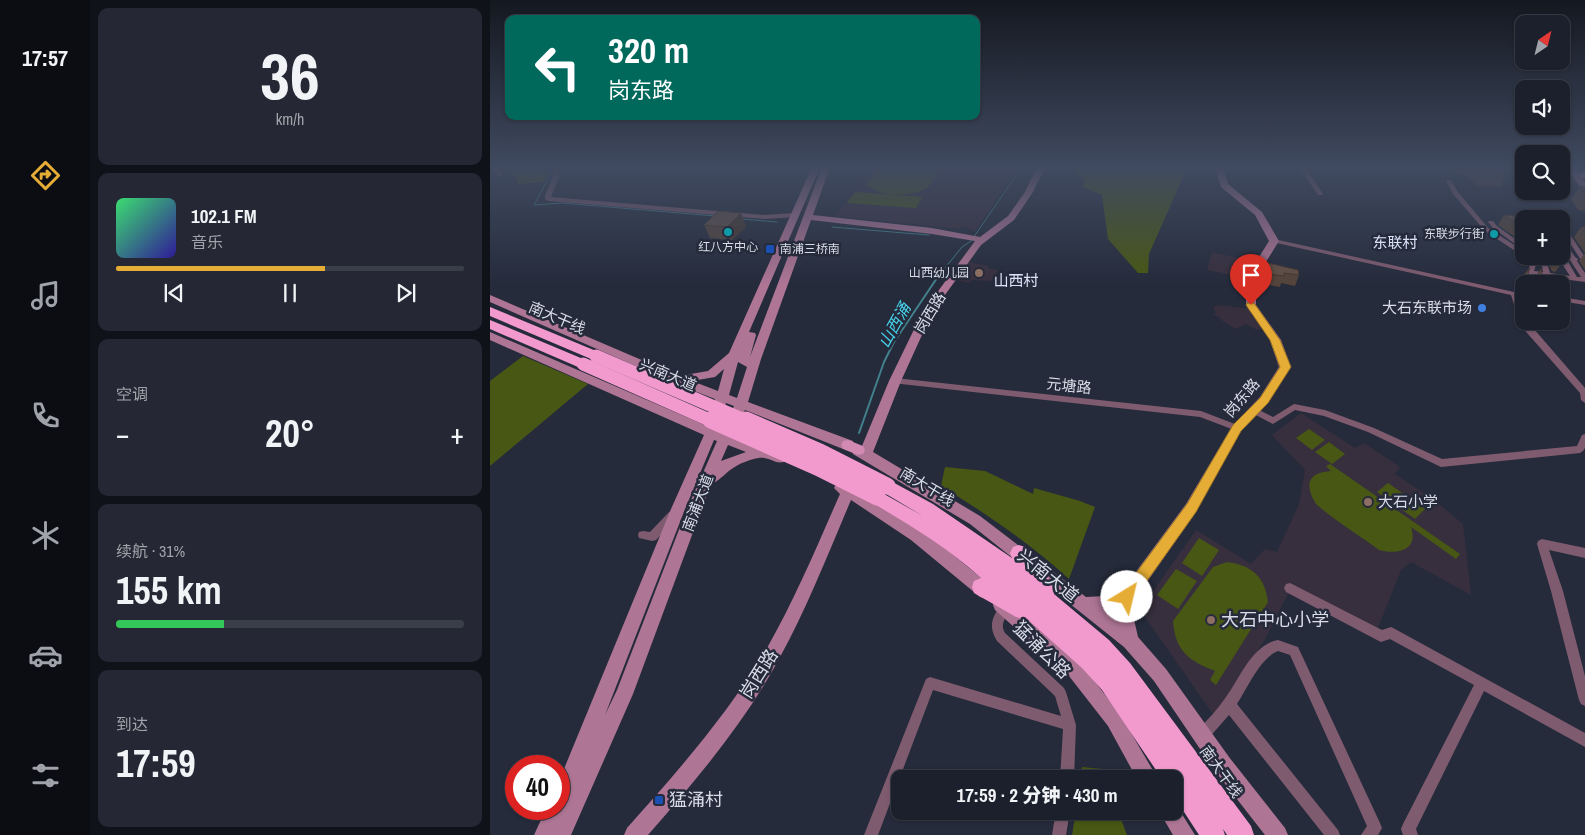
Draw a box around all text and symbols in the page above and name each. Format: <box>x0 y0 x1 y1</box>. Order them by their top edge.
north arrow <box>1515 15 1570 70</box>
map controls <box>1515 15 1570 330</box>
text: 320 m <box>608 27 689 74</box>
text: 36 <box>260 32 320 119</box>
icon: left <box>525 35 590 100</box>
text: 17:57 <box>22 43 68 73</box>
text: 岗东路 <box>608 75 674 105</box>
button: sound <box>1515 80 1570 135</box>
text: km/h <box>276 108 304 130</box>
button: search <box>1515 145 1570 200</box>
icon: directions <box>28 158 63 193</box>
text: 102.1 FM <box>191 203 257 229</box>
button: + <box>1515 210 1570 265</box>
marker: 红八方中心 <box>722 226 734 238</box>
place label: 东联步行街 <box>1424 226 1484 242</box>
marker: 东联步行街 <box>1488 228 1500 240</box>
text: 音乐 <box>191 231 223 253</box>
district label: 东联村 <box>1372 232 1418 253</box>
place label: 红八方中心 <box>698 239 758 255</box>
place label: 南浦三桥南 <box>780 241 840 257</box>
marker: 南浦三桥南 <box>764 243 776 255</box>
pin <box>1230 254 1272 305</box>
icon: arrive <box>1237 261 1265 289</box>
place label: 山西幼儿园 <box>909 265 969 281</box>
marker: 山西幼儿园 <box>973 267 985 279</box>
district label: 山西村 <box>993 270 1039 291</box>
button: − <box>1515 275 1570 330</box>
icon: music <box>28 278 63 313</box>
icon: previous <box>160 279 188 307</box>
icon: pause <box>276 279 304 307</box>
icon: next <box>392 279 420 307</box>
street label: 岗西路 <box>909 288 950 337</box>
street label: 南大干线 <box>525 296 589 339</box>
water label: 山西涌 <box>873 297 916 351</box>
place label: 大石东联市场 <box>1382 297 1472 318</box>
marker: 大石东联市场 <box>1476 302 1488 314</box>
street label: 兴南大道 <box>636 353 700 396</box>
street label: 元塘路 <box>1046 373 1093 398</box>
street label: 岗东路 <box>1219 374 1264 422</box>
text: 空调 <box>116 383 148 405</box>
icon: phone <box>28 398 63 433</box>
text: 20° <box>265 408 315 459</box>
text: − <box>116 415 129 453</box>
text: + <box>451 415 464 453</box>
street label: 南大干线 <box>896 462 958 511</box>
street label: 南浦大道 <box>677 471 718 535</box>
place label: 大石小学 <box>1378 491 1438 512</box>
marker: 大石小学 <box>1362 496 1374 508</box>
icon: climate <box>28 518 63 553</box>
text: 续航 · 31% <box>116 540 185 562</box>
street label: 兴南大道 <box>1012 543 1084 608</box>
text: 155 km <box>116 565 222 616</box>
position arrow <box>1100 570 1152 622</box>
place label: 大石中心小学 <box>1221 607 1329 632</box>
marker: 大石中心小学 <box>1205 614 1217 626</box>
street label: 猛涌公路 <box>1008 615 1077 684</box>
icon: car <box>28 638 63 673</box>
street label: 岗西路 <box>734 644 783 703</box>
text: 到达 <box>116 713 148 735</box>
text: 17:59 <box>116 738 196 789</box>
street label: 南大干线 <box>1195 741 1248 802</box>
speed limit sign: 40 <box>505 755 570 820</box>
icon: filters <box>28 758 63 793</box>
text: 17:59 · 2 分钟 · 430 m <box>956 782 1118 808</box>
place label: 猛涌村 <box>669 787 723 812</box>
marker: 猛涌村 <box>653 794 665 806</box>

